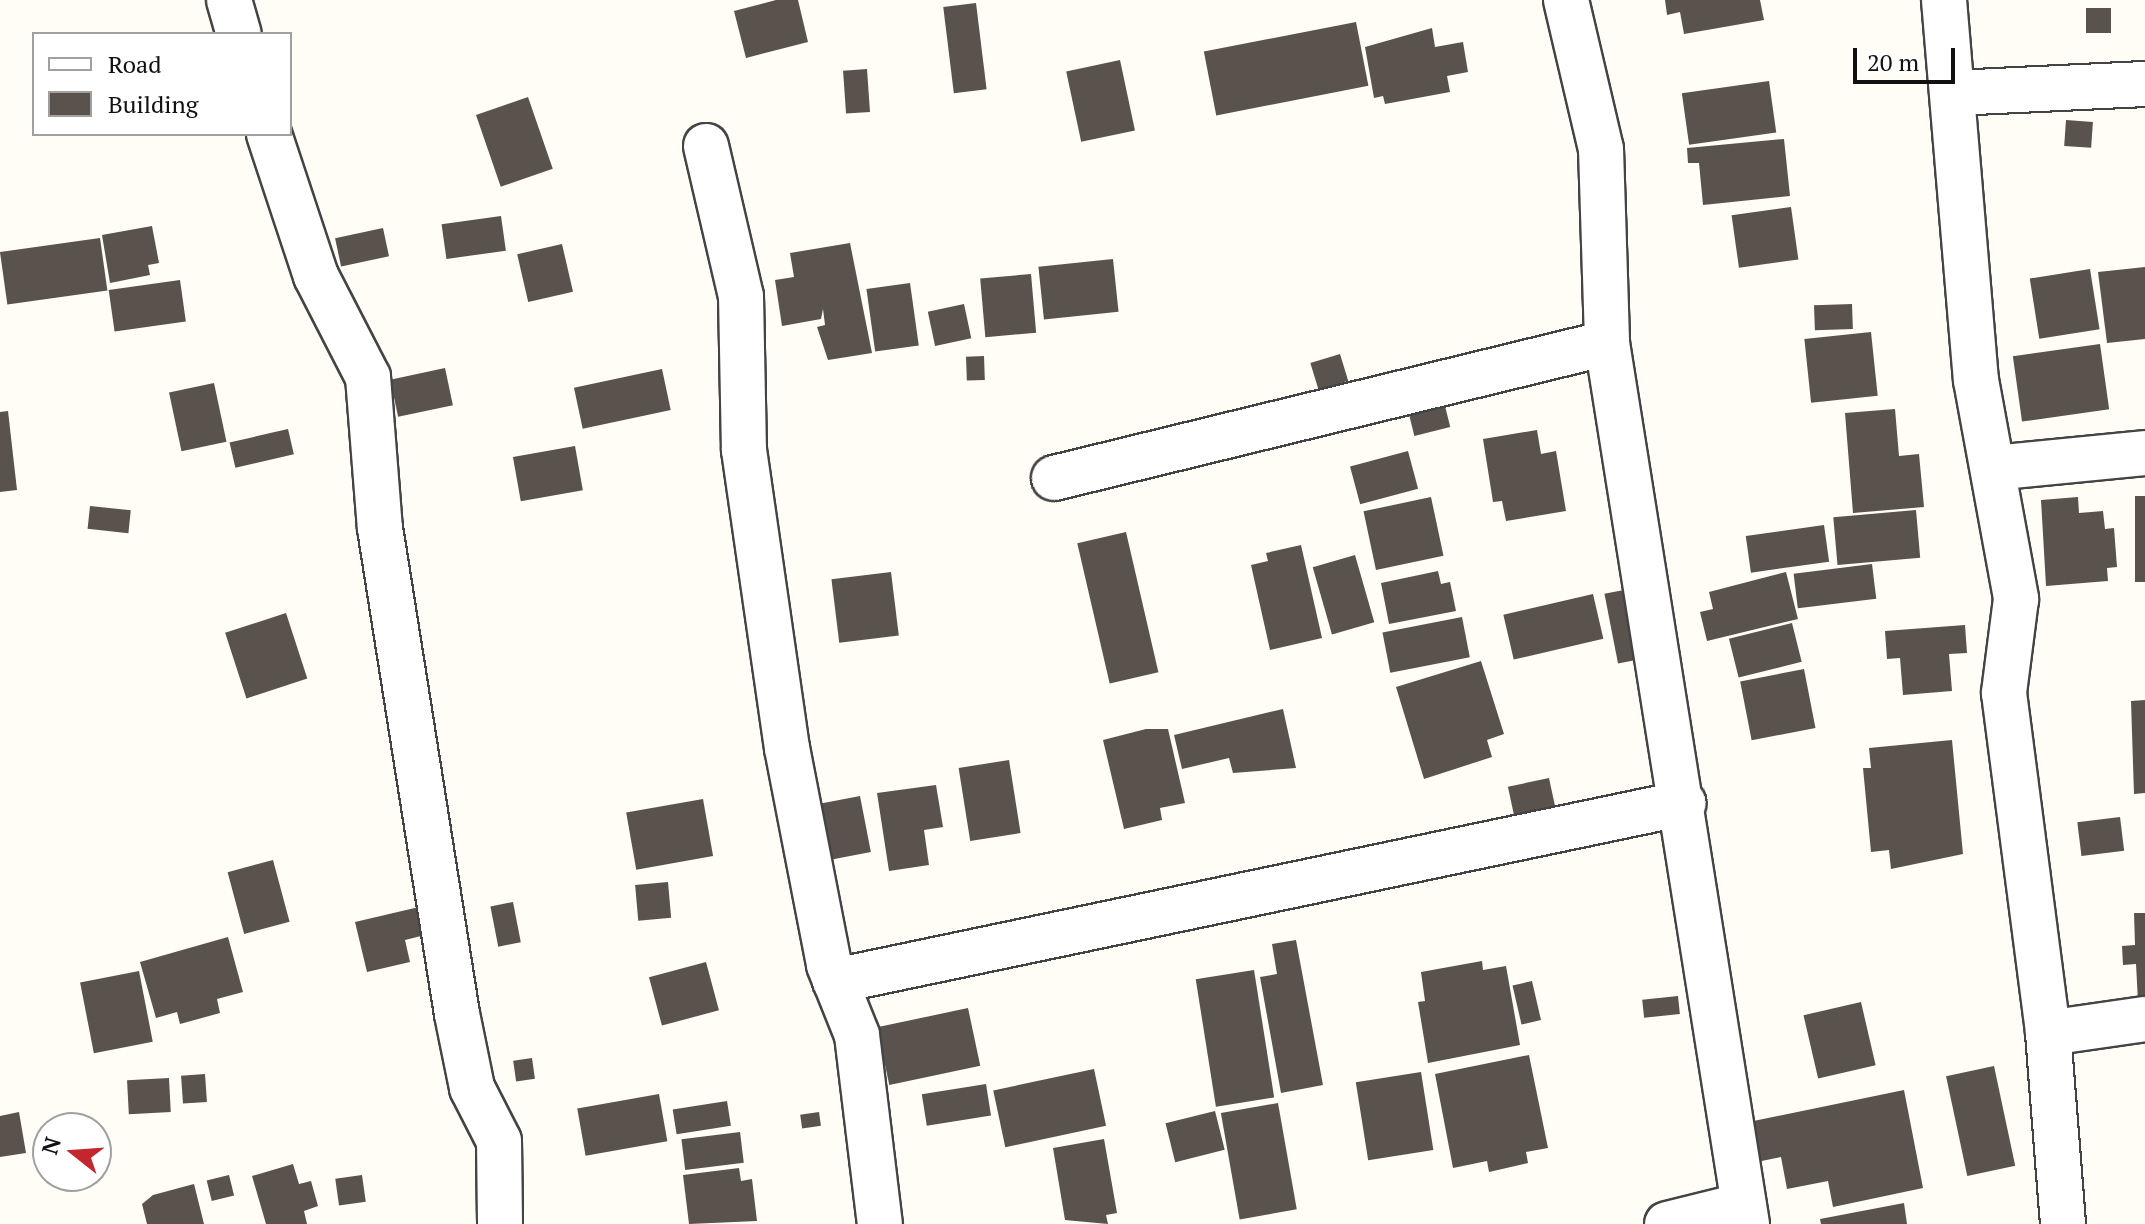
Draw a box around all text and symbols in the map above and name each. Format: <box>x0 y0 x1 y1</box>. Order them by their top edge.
legend <box>32 32 292 136</box>
scale bar <box>1857 32 1959 82</box>
text: 20 m <box>1867 46 1919 78</box>
text: Road <box>108 48 162 80</box>
text: Building <box>108 88 198 120</box>
north arrow <box>32 1112 112 1192</box>
text: N <box>34 1133 67 1158</box>

